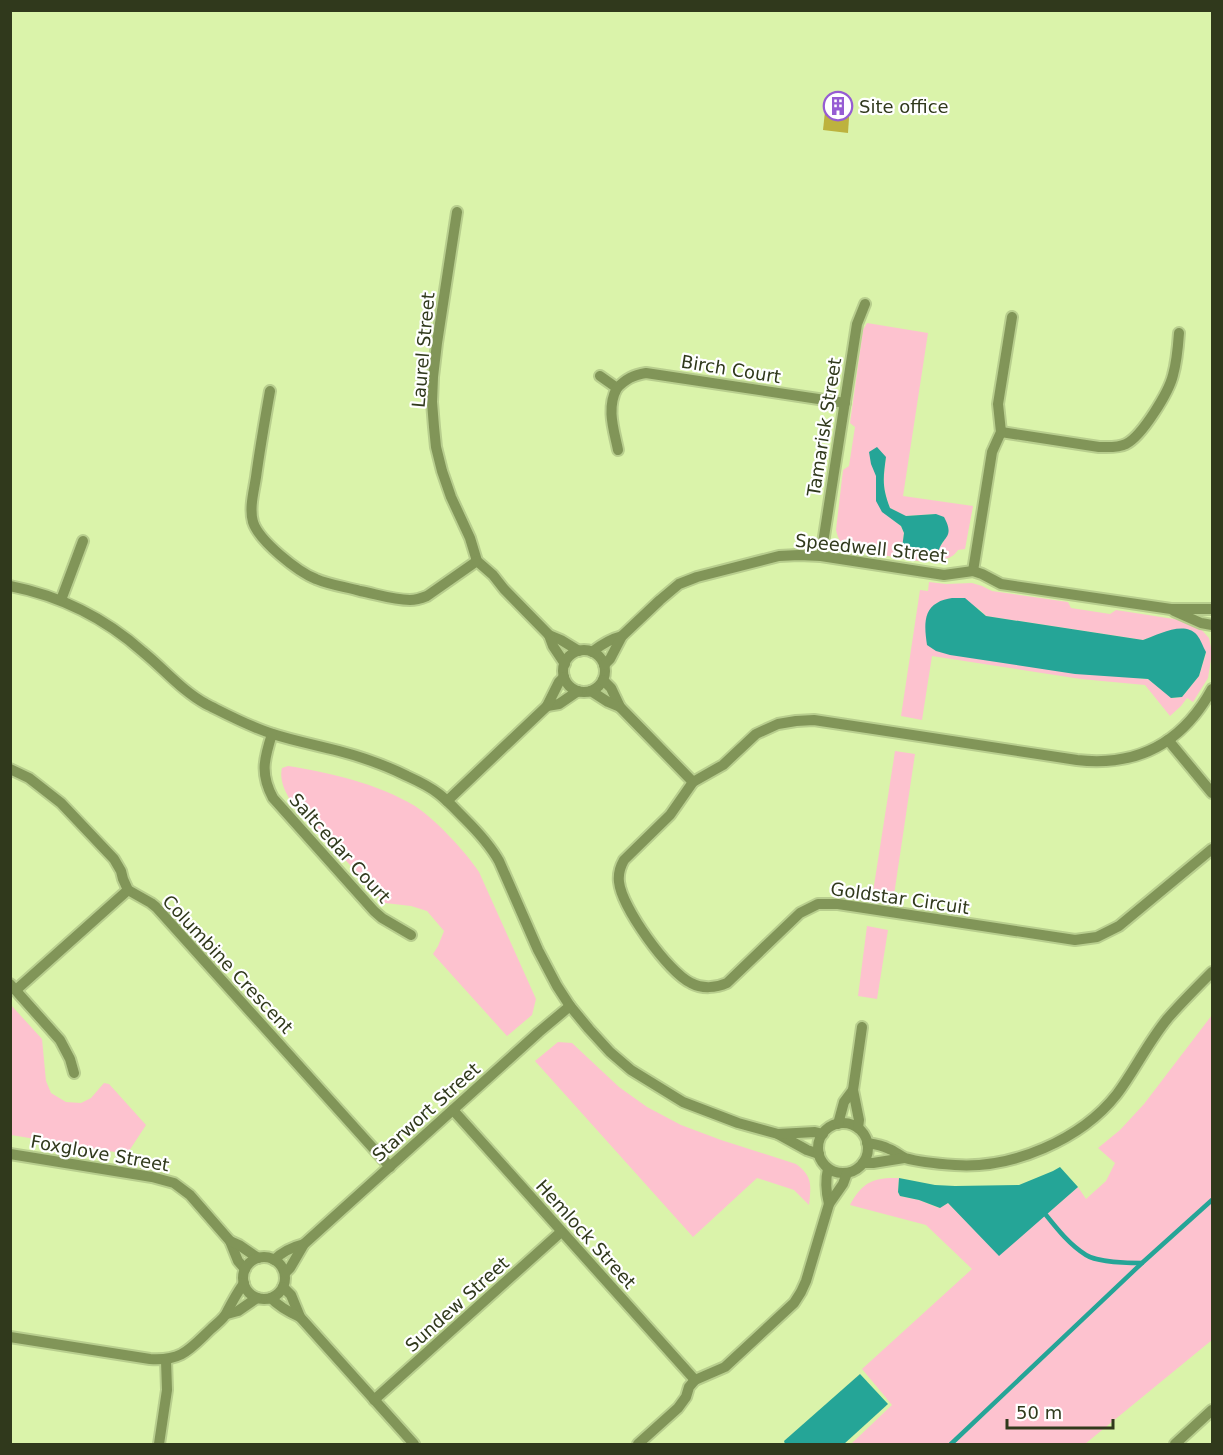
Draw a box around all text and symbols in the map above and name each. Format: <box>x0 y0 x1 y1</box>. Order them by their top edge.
building icon: Site office <box>822 90 854 122</box>
place label: Site office <box>859 96 949 117</box>
street label: Laurel Street <box>407 291 439 409</box>
street label: Birch Court <box>680 351 782 387</box>
street label: Tamarisk Street <box>803 356 845 499</box>
street label: Speedwell Street <box>794 530 948 566</box>
street label: Saltcedar Court <box>285 789 395 907</box>
street label: Goldstar Circuit <box>829 878 971 918</box>
street label: Columbine Crescent <box>158 890 298 1038</box>
street label: Starwort Street <box>368 1058 484 1166</box>
street label: Foxglove Street <box>29 1130 171 1176</box>
street label: Hemlock Street <box>532 1175 640 1293</box>
street label: Sundew Street <box>401 1252 513 1356</box>
scale bar <box>1007 1392 1114 1430</box>
text: 50 m <box>1016 1402 1062 1423</box>

